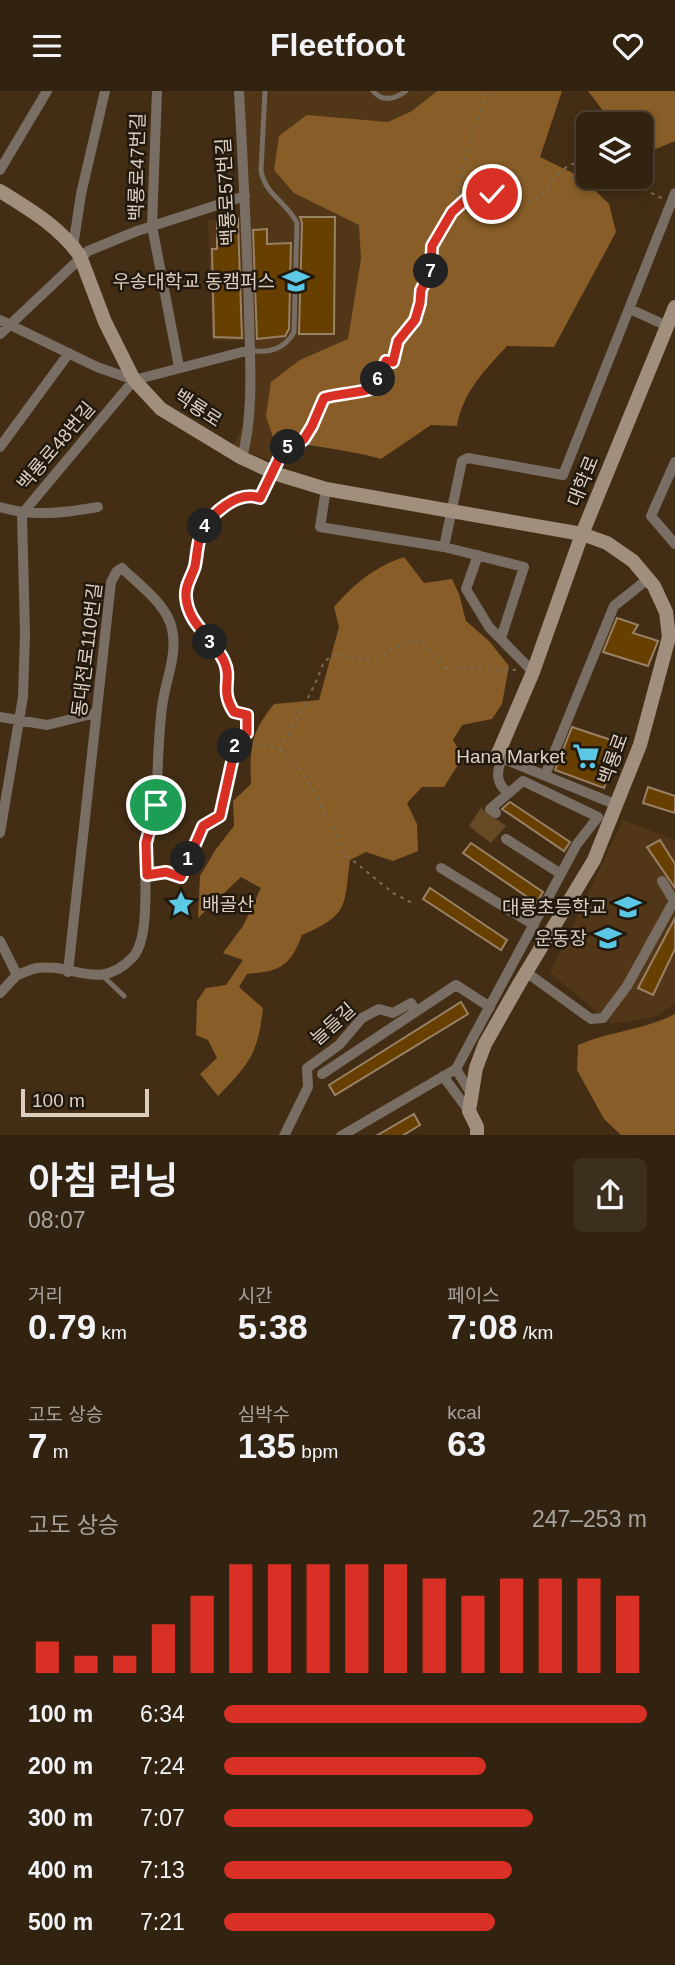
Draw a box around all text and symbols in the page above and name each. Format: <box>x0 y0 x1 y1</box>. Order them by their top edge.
icon: menu <box>28 27 66 65</box>
text: Fleetfoot <box>270 27 405 63</box>
icon: heart <box>609 27 647 65</box>
map controls <box>576 112 653 189</box>
button: layers <box>576 112 653 189</box>
street label: 백룡로47번길 <box>126 113 148 221</box>
street label: 백룡로57번길 <box>213 137 239 247</box>
pin <box>462 164 522 224</box>
icon: check <box>473 175 511 213</box>
pin: 7 <box>414 253 448 289</box>
text: 7 <box>425 260 436 281</box>
school or university icon: 우송대학교 동캠퍼스 <box>281 266 311 296</box>
place label: 우송대학교 동캠퍼스 <box>112 271 275 292</box>
pin: 6 <box>360 361 396 397</box>
text: 6 <box>372 368 383 389</box>
street label: 백룡로 <box>170 385 226 431</box>
street label: 백룡로48번길 <box>13 398 99 494</box>
pin: 5 <box>270 429 306 465</box>
text: 5 <box>282 436 293 457</box>
street label: 대학로 <box>563 453 603 509</box>
pin: 4 <box>188 509 222 543</box>
text: 4 <box>199 515 210 536</box>
street label: 동대전로110번길 <box>68 582 106 718</box>
pin: 3 <box>192 625 228 659</box>
text: 3 <box>204 631 215 652</box>
pin: 2 <box>218 729 252 763</box>
street label: 백룡로 <box>594 731 632 787</box>
text: 2 <box>229 735 240 756</box>
supermarket icon: Hana Market <box>571 741 601 771</box>
place label: Hana Market <box>456 746 566 767</box>
pin <box>126 775 186 835</box>
icon: arrive <box>137 786 175 824</box>
pin: 1 <box>170 841 206 877</box>
text: 1 <box>182 848 193 869</box>
place icon: 배골산 <box>166 889 196 919</box>
school or university icon: 대룡초등학교 <box>613 892 643 922</box>
place label: 배골산 <box>202 894 254 915</box>
place label: 대룡초등학교 <box>502 897 607 918</box>
school or university icon: 운동장 <box>593 923 623 953</box>
place label: 운동장 <box>535 928 587 949</box>
street label: 늘들길 <box>306 999 360 1049</box>
scale bar <box>21 1087 149 1118</box>
text: 100 m <box>32 1090 85 1111</box>
button: share <box>573 1158 647 1232</box>
text: 아침 러닝 <box>28 1160 178 1202</box>
text: 08:07 <box>28 1207 86 1233</box>
text: 거리 <box>28 1285 63 1306</box>
text: 시간 <box>238 1285 273 1306</box>
text: 페이스 <box>447 1285 500 1306</box>
text: 0.79 <box>28 1307 96 1346</box>
text: 5:38 <box>238 1307 308 1346</box>
text: 7:08 <box>447 1307 517 1346</box>
text: km <box>96 1322 127 1343</box>
text: /km <box>517 1322 553 1343</box>
text: kcal <box>447 1402 481 1423</box>
text: 고도 상승 <box>28 1404 103 1425</box>
text: 심박수 <box>238 1404 290 1425</box>
text: 63 <box>447 1424 486 1463</box>
text: 7 <box>28 1426 47 1465</box>
text: 135 <box>238 1426 296 1465</box>
text: m <box>47 1441 69 1462</box>
text: bpm <box>296 1441 338 1462</box>
text: 247–253 m <box>532 1506 647 1532</box>
text: 고도 상승 <box>28 1512 119 1538</box>
text: 100 m <box>28 1701 93 1727</box>
text: 6:34 <box>140 1701 185 1727</box>
text: 200 m <box>28 1753 93 1779</box>
text: 7:24 <box>140 1753 185 1779</box>
text: 300 m <box>28 1805 93 1831</box>
text: 7:07 <box>140 1805 185 1831</box>
text: 400 m <box>28 1857 93 1883</box>
text: 7:13 <box>140 1857 185 1883</box>
text: 500 m <box>28 1909 93 1935</box>
text: 7:21 <box>140 1909 185 1935</box>

